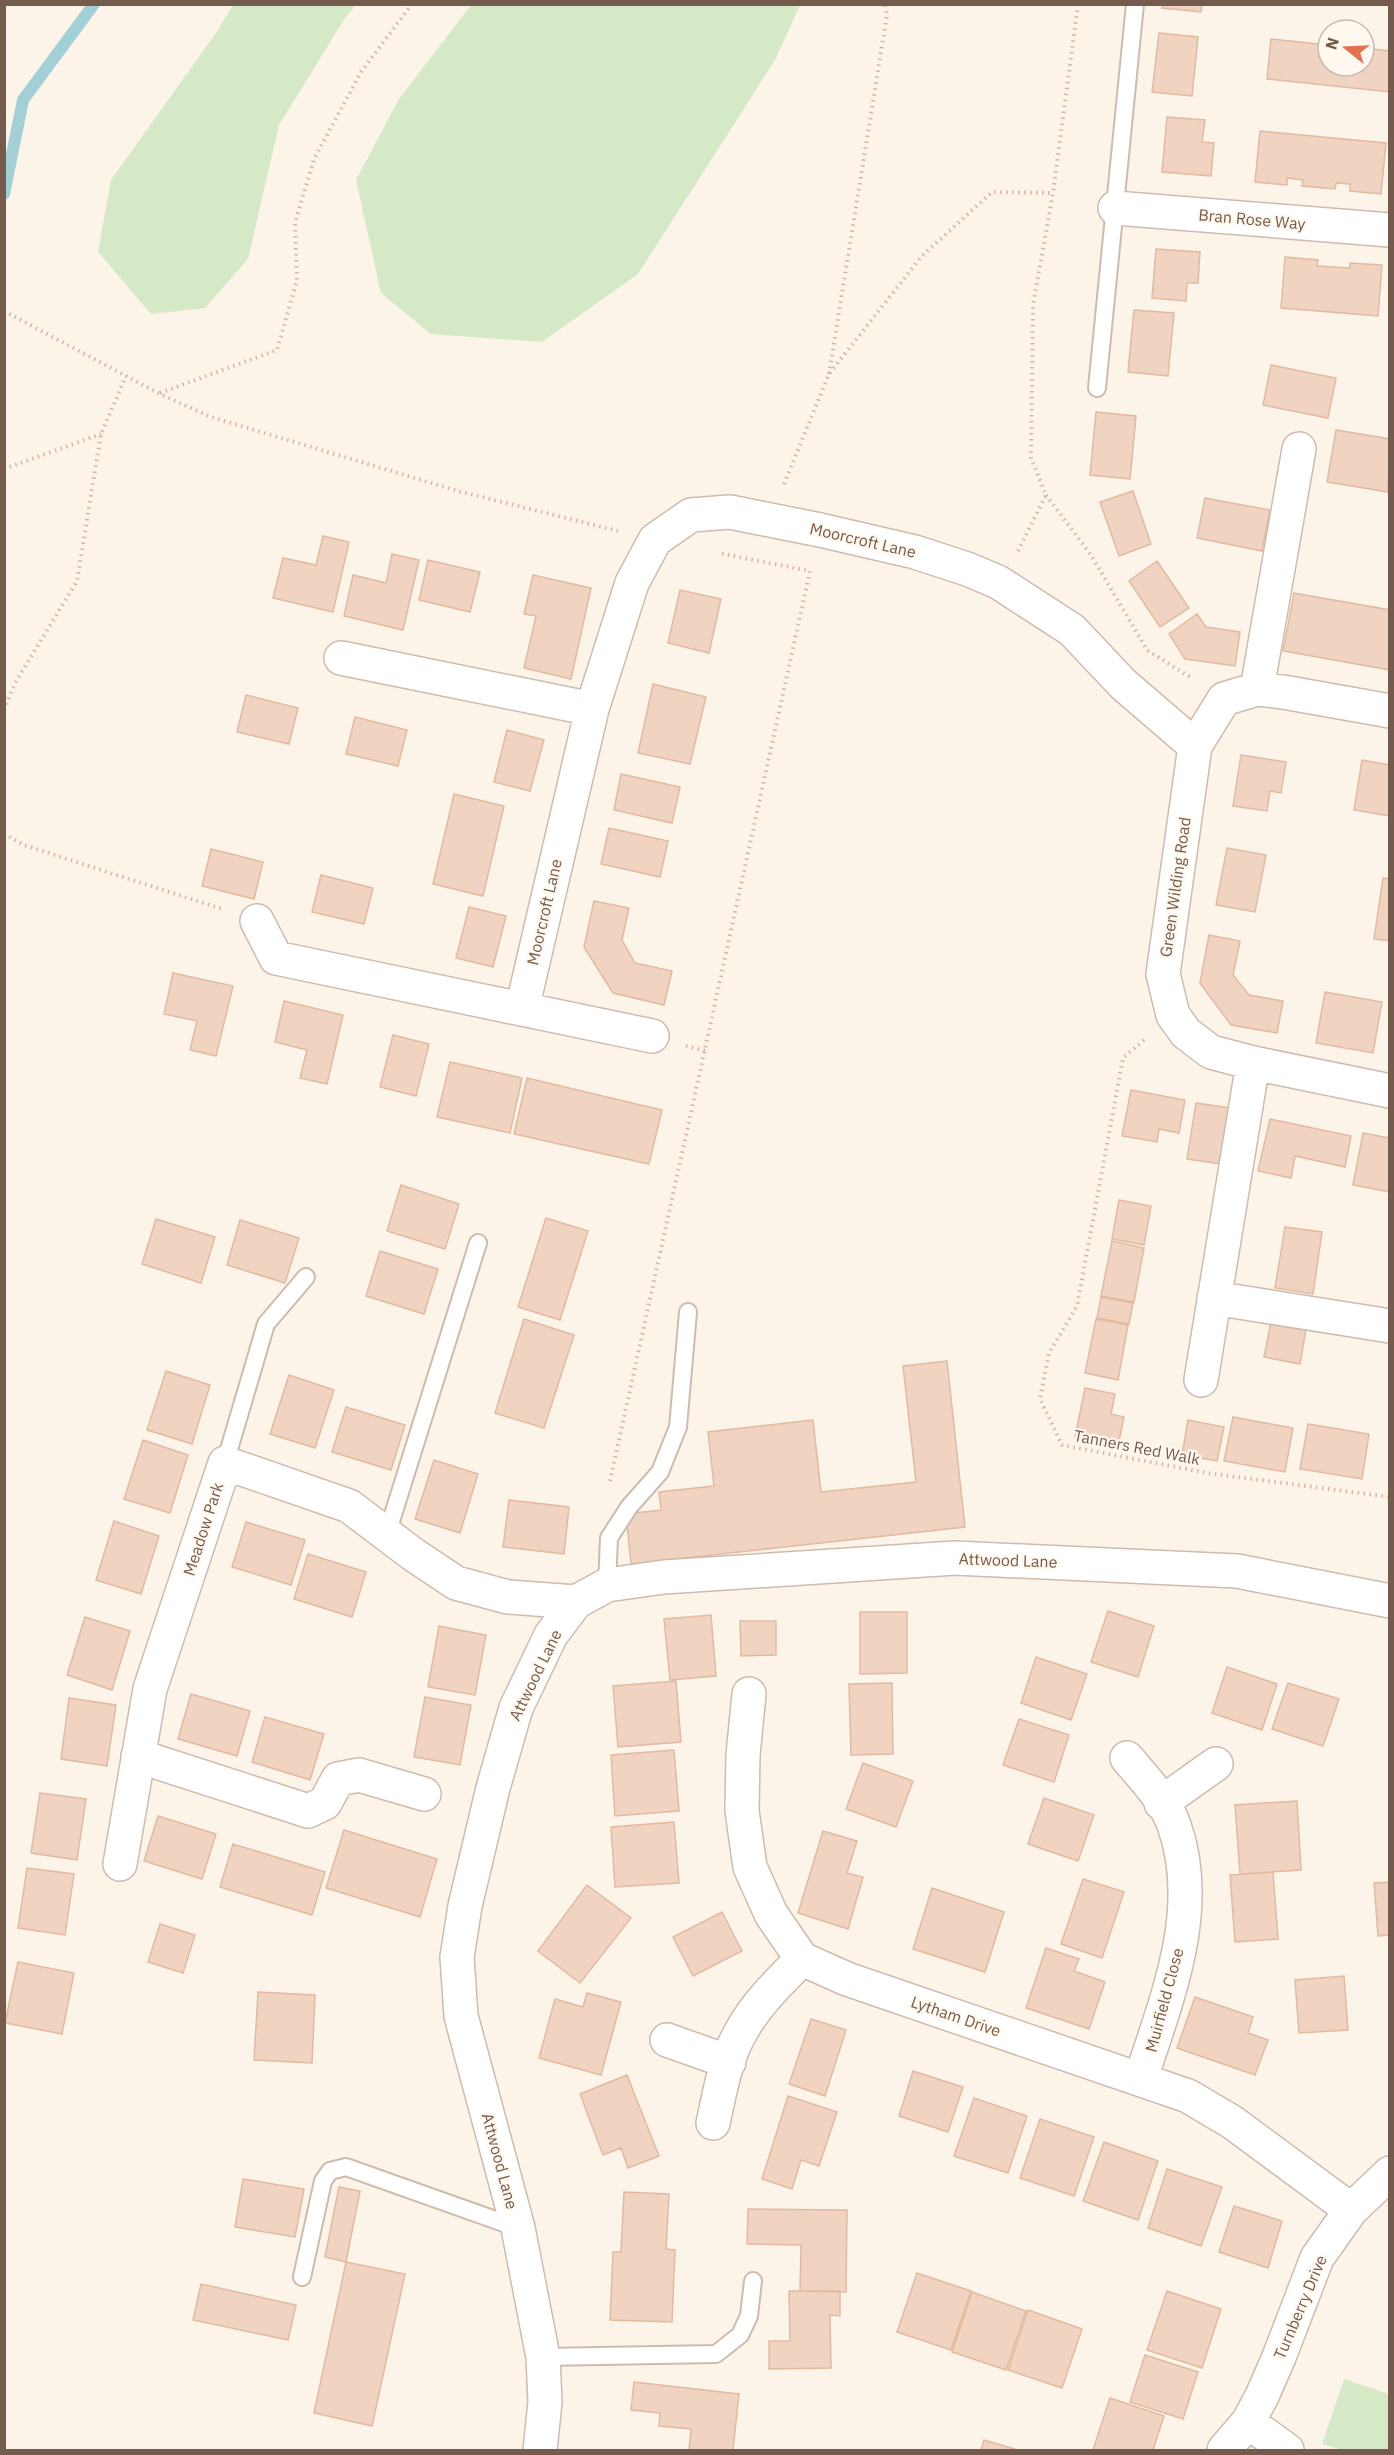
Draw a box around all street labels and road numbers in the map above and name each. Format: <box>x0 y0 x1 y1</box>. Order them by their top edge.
street label: Bran Rose Way <box>1198 204 1306 234</box>
street label: Moorcroft Lane <box>808 518 918 562</box>
street label: Green Wilding Road <box>1155 816 1195 958</box>
street label: Moorcroft Lane <box>522 857 566 967</box>
street label: Tanners Red Walk <box>1072 1425 1202 1469</box>
street label: Meadow Park <box>179 1479 228 1578</box>
street label: Attwood Lane <box>958 1548 1058 1572</box>
street label: Attwood Lane <box>504 1626 566 1724</box>
street label: Muirfield Close <box>1140 1945 1188 2054</box>
street label: Lytham Drive <box>909 1991 1004 2041</box>
street label: Attwood Lane <box>478 2111 523 2212</box>
street label: Turnberry Drive <box>1269 2252 1331 2362</box>

